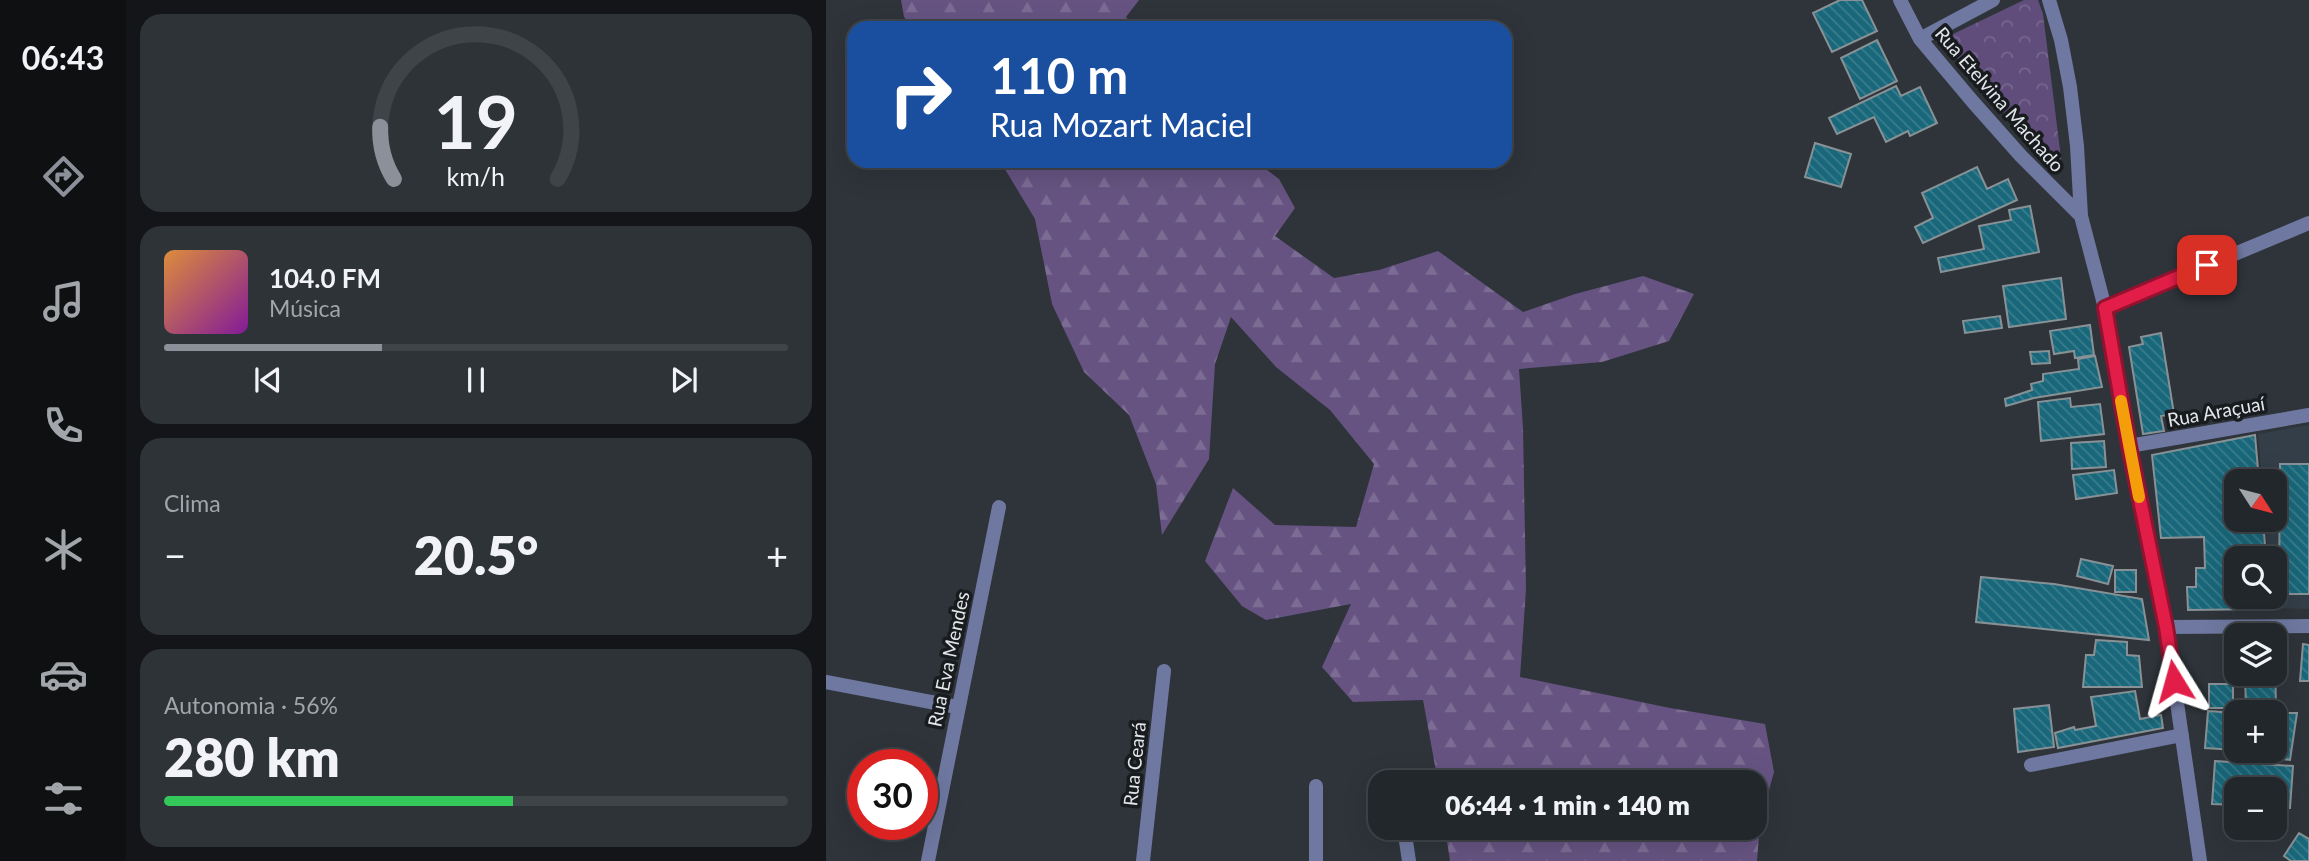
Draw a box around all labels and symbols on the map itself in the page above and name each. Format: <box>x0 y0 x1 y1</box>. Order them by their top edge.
street label: Rua Etelvina Machado <box>1931 22 2069 176</box>
pin <box>2177 235 2237 295</box>
street label: Rua Araçuaí <box>2166 391 2268 431</box>
north arrow <box>2224 469 2287 532</box>
street label: Rua Eva Mendes <box>922 589 974 729</box>
position arrow <box>2137 644 2211 718</box>
street label: Rua Ceará <box>1118 721 1150 807</box>
speed limit sign: 30 <box>847 749 938 840</box>

